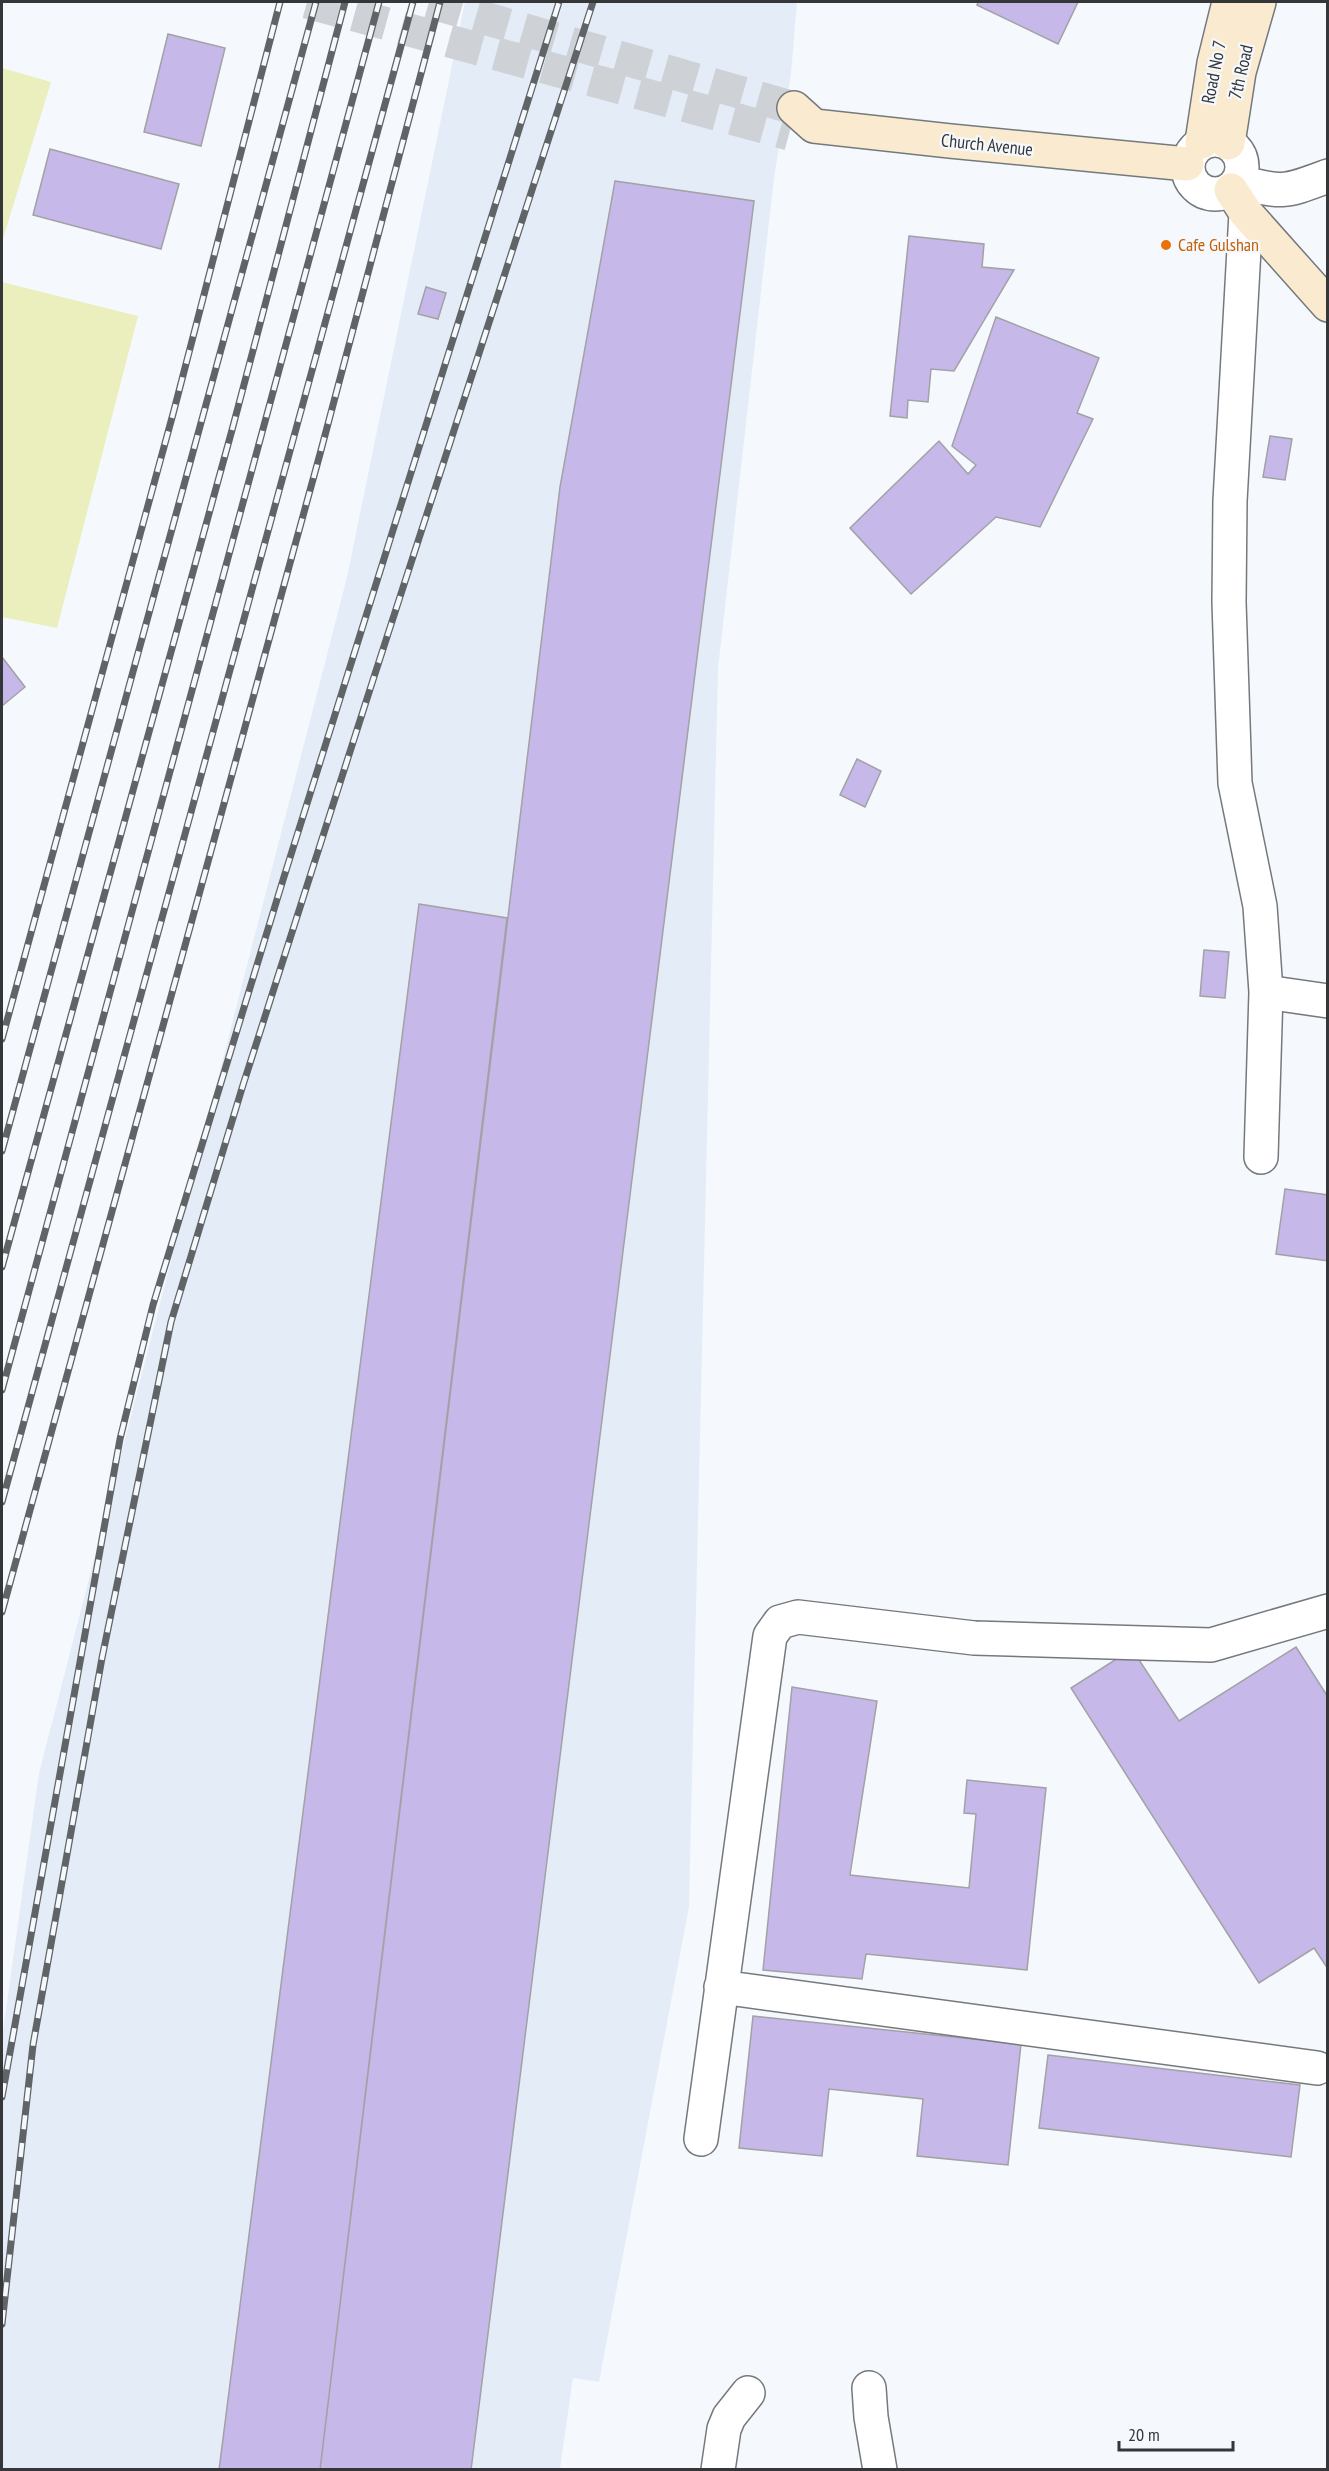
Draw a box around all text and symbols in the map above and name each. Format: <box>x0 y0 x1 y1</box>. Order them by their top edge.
street label: Road No 7 <box>1196 38 1231 105</box>
street label: 7th Road <box>1223 42 1258 101</box>
street label: Church Avenue <box>940 128 1034 161</box>
place label: Cafe Gulshan <box>1178 233 1259 256</box>
marker: Cafe Gulshan <box>1159 238 1173 252</box>
scale bar <box>1119 2414 1233 2452</box>
text: 20 m <box>1128 2423 1160 2446</box>

